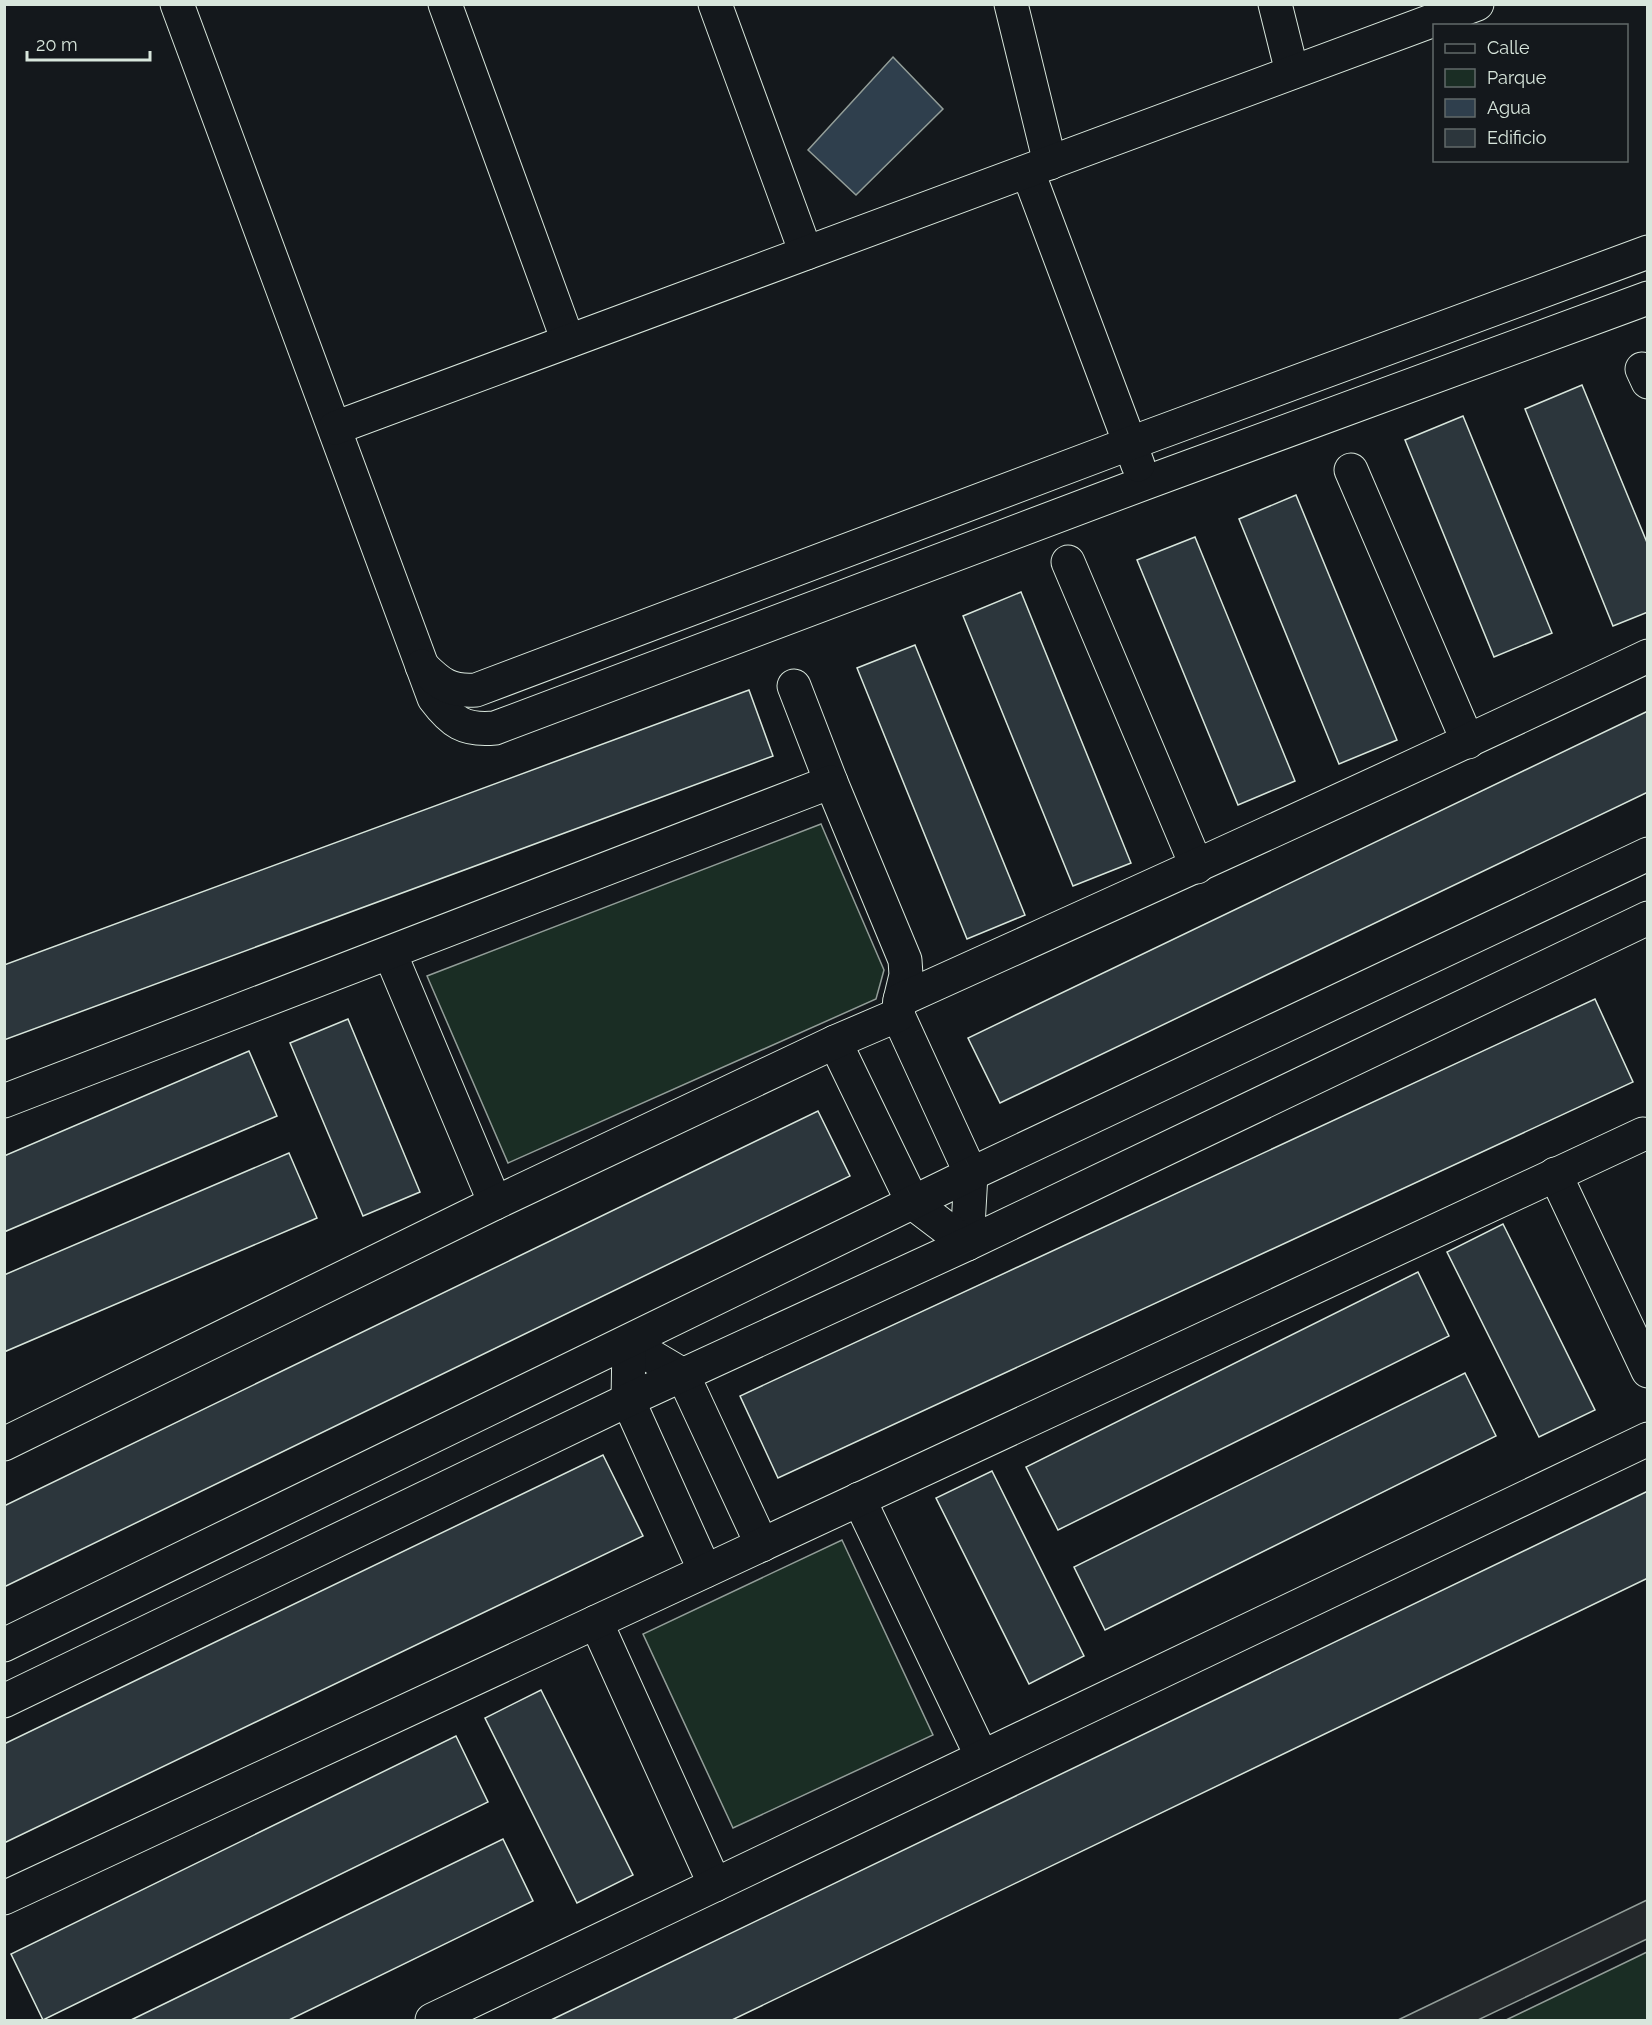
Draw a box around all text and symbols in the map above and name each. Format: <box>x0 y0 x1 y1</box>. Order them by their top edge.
scale bar <box>27 24 150 62</box>
legend <box>1433 24 1628 162</box>
text: 20 m <box>36 34 78 55</box>
text: Calle <box>1487 37 1530 58</box>
text: Parque <box>1487 67 1547 88</box>
text: Agua <box>1487 97 1531 118</box>
text: Edificio <box>1487 127 1547 148</box>

